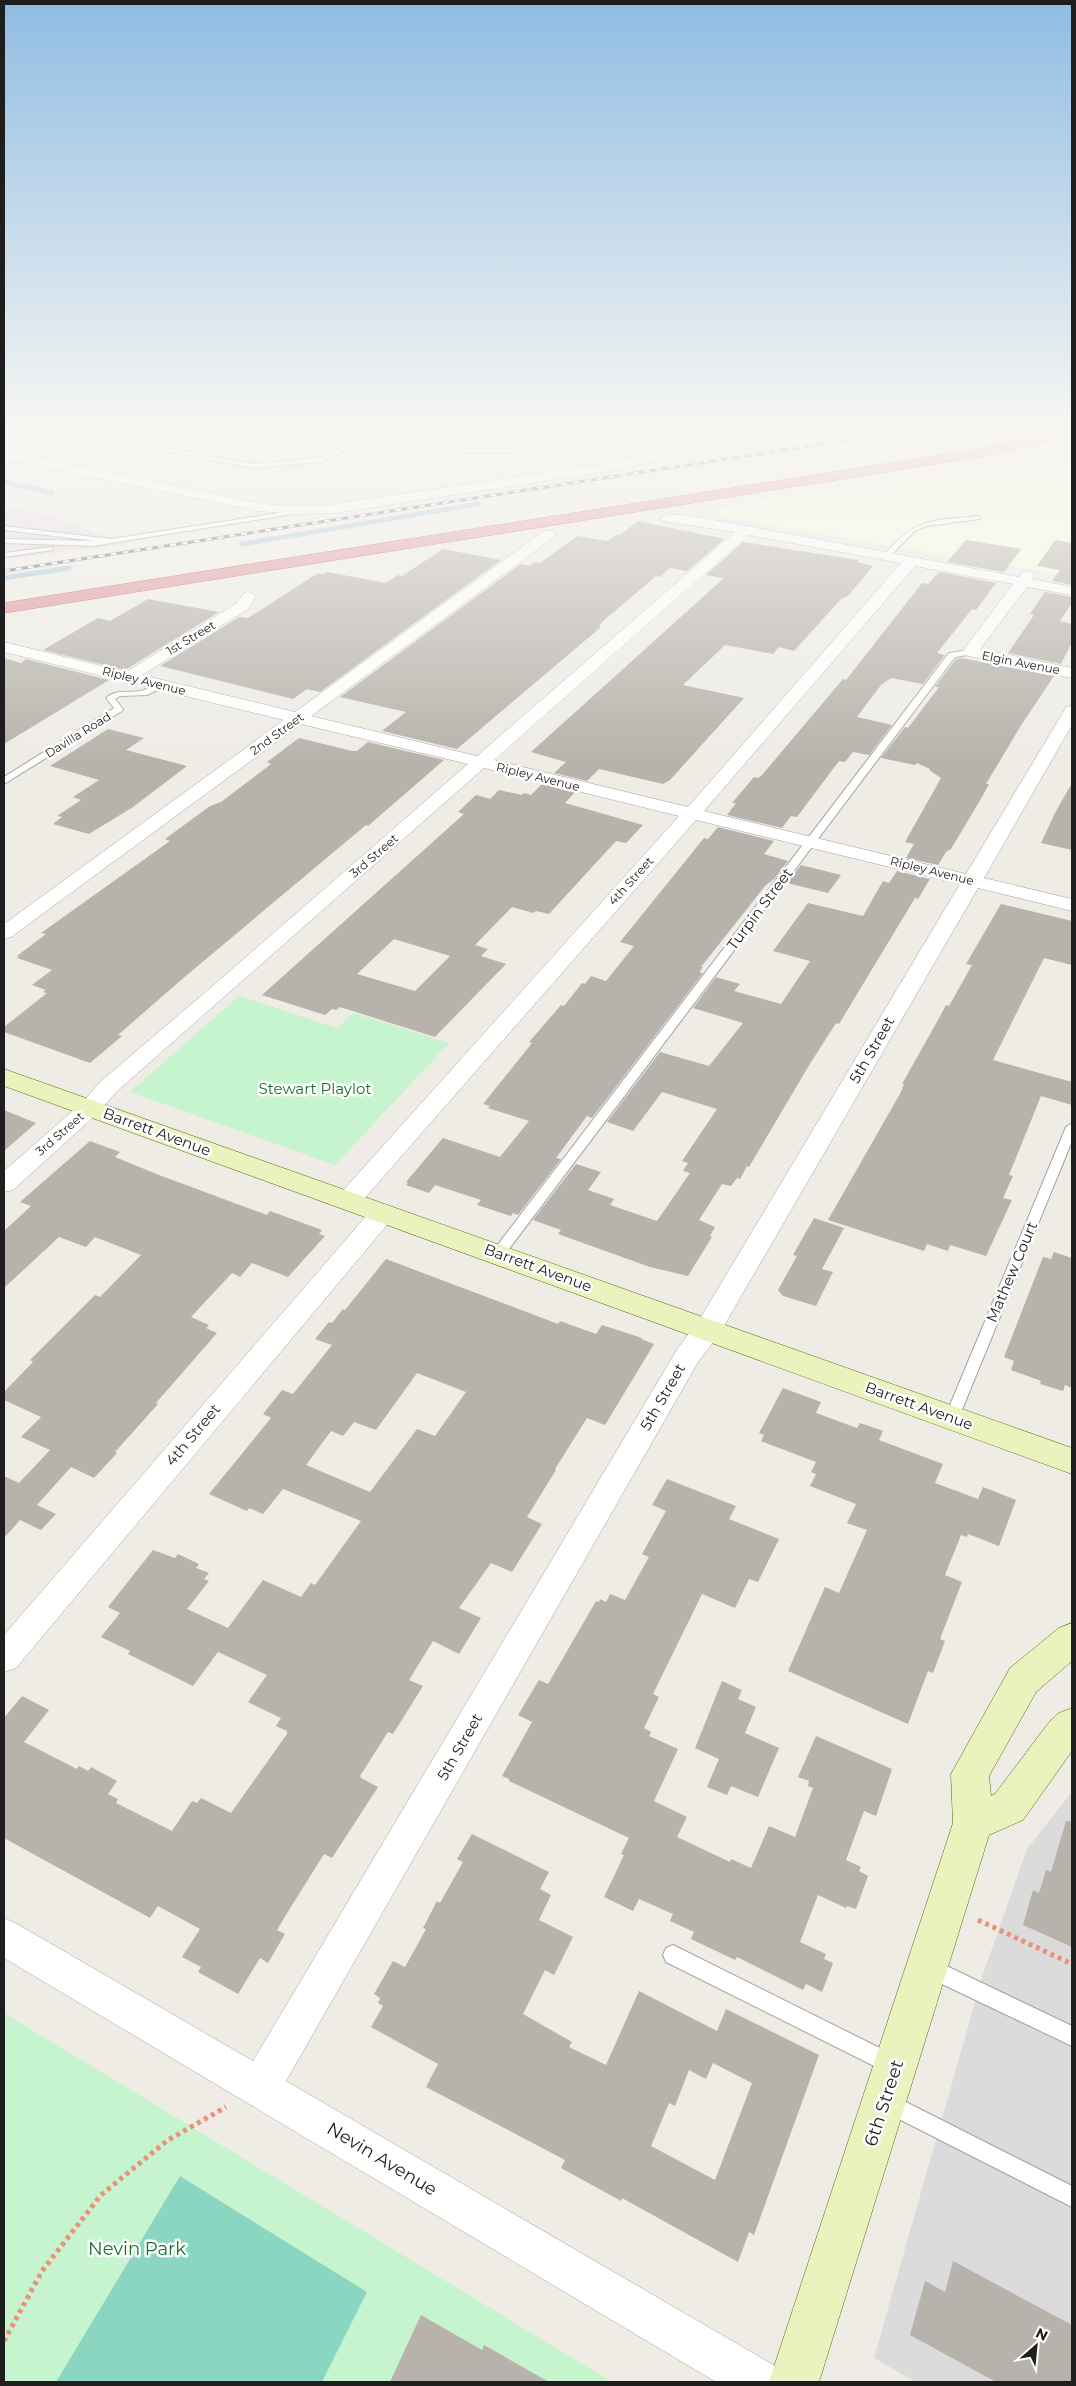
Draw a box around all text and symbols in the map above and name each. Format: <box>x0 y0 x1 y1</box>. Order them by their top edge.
street label: 1st Street <box>164 617 218 658</box>
street label: Elgin Avenue <box>981 648 1061 677</box>
street label: Ripley Avenue <box>101 663 187 698</box>
street label: Davilla Road <box>42 708 113 761</box>
street label: 2nd Street <box>247 709 306 758</box>
street label: Ripley Avenue <box>495 759 581 794</box>
street label: 3rd Street <box>346 831 401 881</box>
street label: 4th Street <box>605 853 656 908</box>
street label: Ripley Avenue <box>889 853 975 888</box>
street label: Turpin Street <box>723 864 797 954</box>
street label: 5th Street <box>845 1013 898 1087</box>
park label: Stewart Playlot <box>259 1079 371 1098</box>
street label: Barrett Avenue <box>101 1103 214 1160</box>
street label: 3rd Street <box>32 1109 87 1159</box>
street label: Mathew Court <box>982 1219 1041 1325</box>
street label: Barrett Avenue <box>482 1239 595 1296</box>
street label: 5th Street <box>636 1360 689 1434</box>
street label: Barrett Avenue <box>863 1377 976 1434</box>
street label: 4th Street <box>161 1400 224 1470</box>
street label: 5th Street <box>433 1710 486 1784</box>
street label: 6th Street <box>860 2057 908 2149</box>
street label: Nevin Avenue <box>323 2117 441 2201</box>
park label: Nevin Park <box>88 2238 186 2260</box>
north arrow <box>1011 2321 1061 2371</box>
text: N <box>1033 2324 1051 2345</box>

